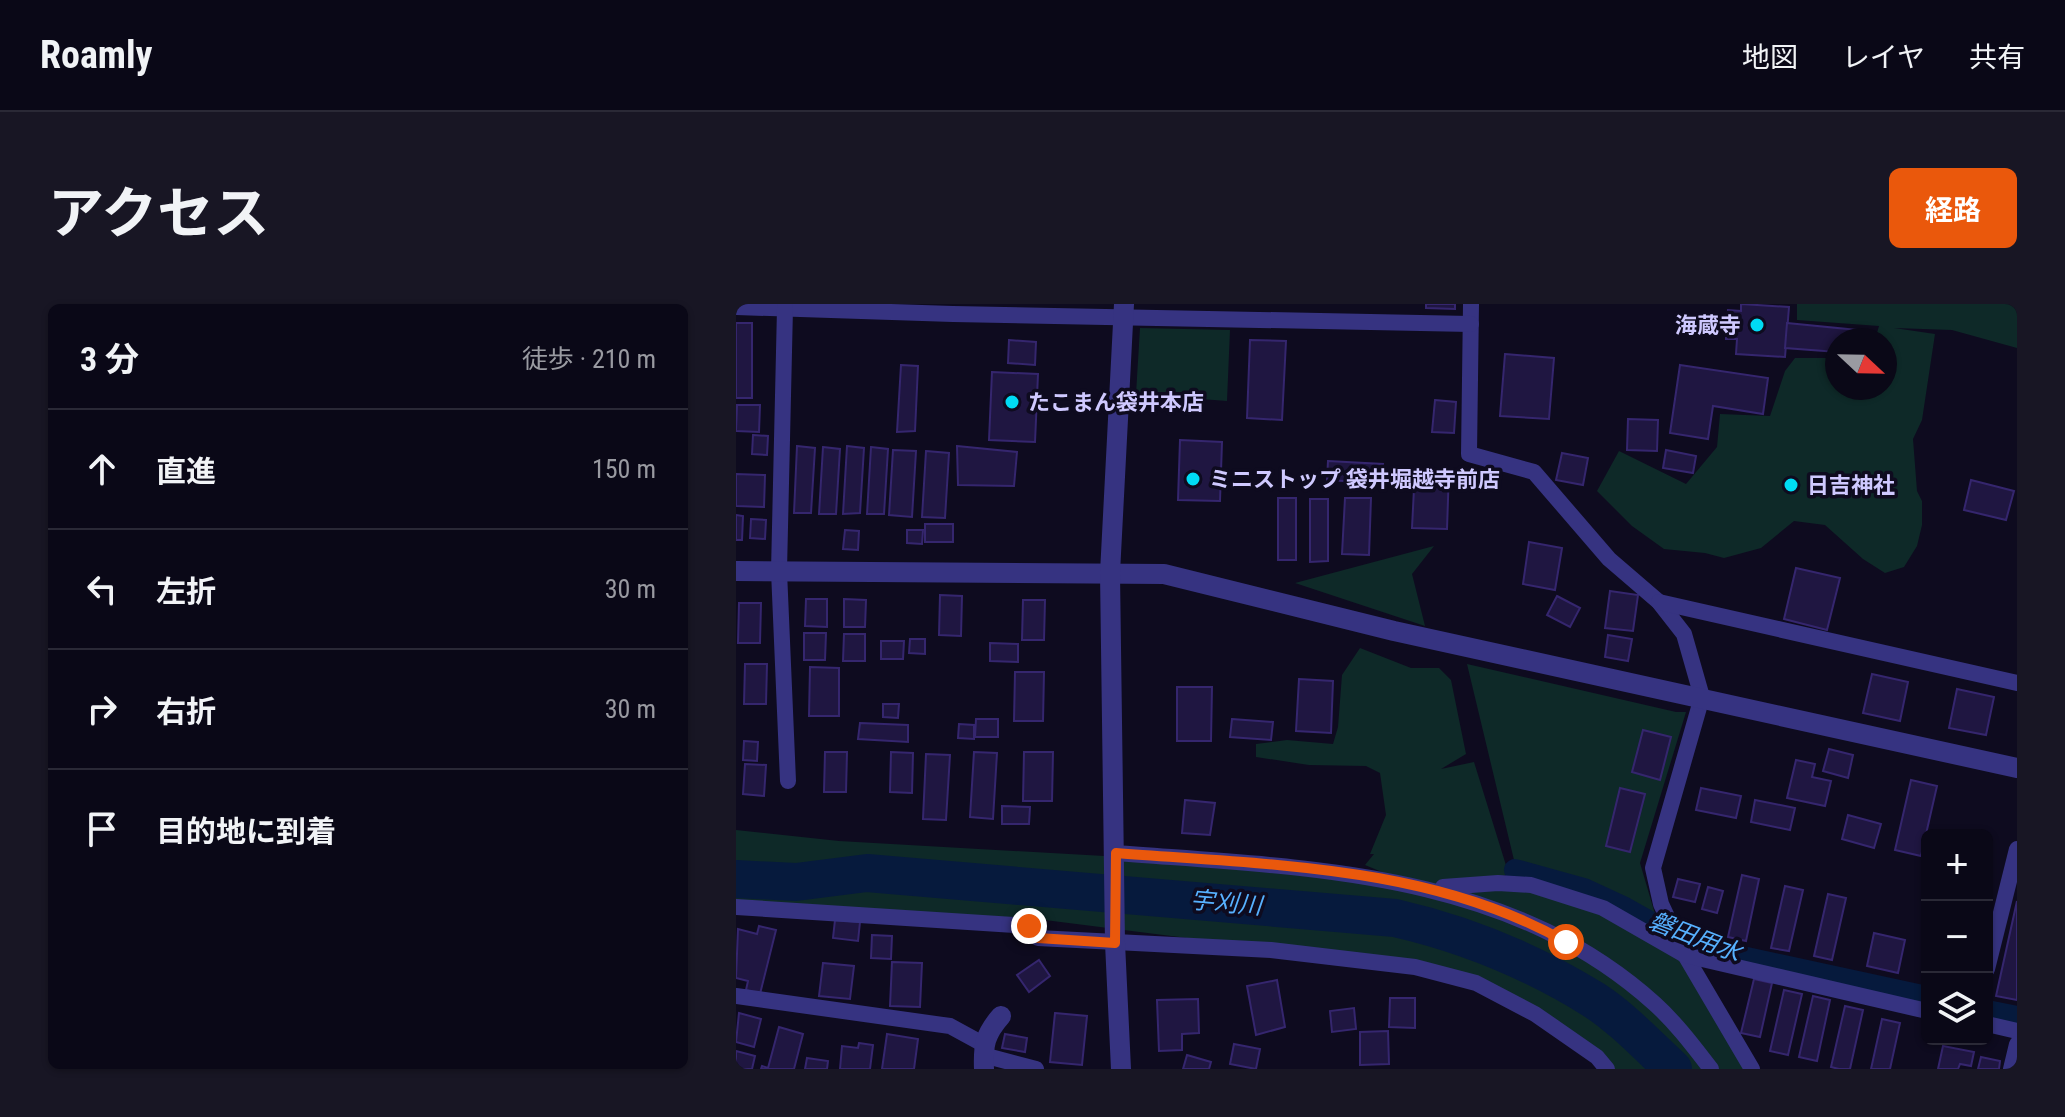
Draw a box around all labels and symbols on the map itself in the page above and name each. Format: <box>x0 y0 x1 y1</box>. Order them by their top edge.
place label: 海蔵寺 <box>1675 313 1741 338</box>
marker: 海蔵寺 <box>1748 316 1766 334</box>
north arrow <box>1825 328 1897 400</box>
place label: たこまん袋井本店 <box>1028 390 1204 415</box>
marker: たこまん袋井本店 <box>1003 393 1021 411</box>
place label: ミニストップ 袋井堀越寺前店 <box>1209 467 1500 492</box>
marker: ミニストップ 袋井堀越寺前店 <box>1184 470 1202 488</box>
place label: 日吉神社 <box>1807 473 1895 498</box>
marker: 日吉神社 <box>1782 476 1800 494</box>
water label: 宇刈川 <box>1189 886 1266 920</box>
water label: 磐田用水 <box>1645 907 1748 968</box>
route end <box>1011 908 1047 944</box>
route start <box>1548 924 1584 960</box>

